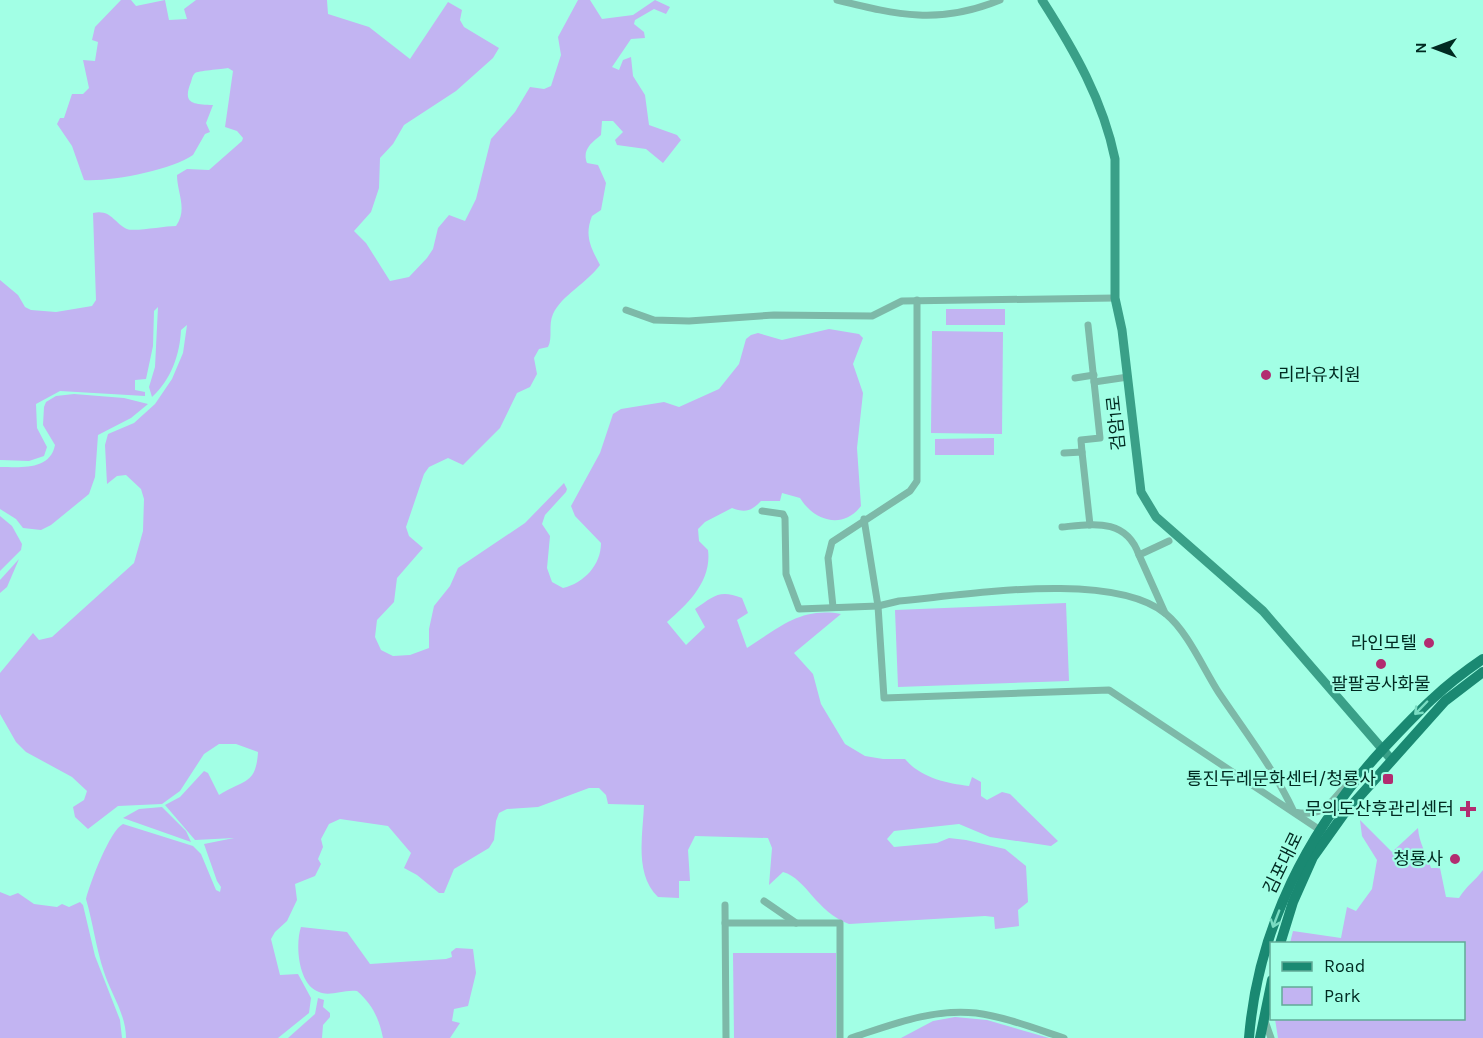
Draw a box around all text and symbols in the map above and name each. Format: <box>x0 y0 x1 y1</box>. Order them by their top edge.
north arrow <box>1405 18 1465 78</box>
text: N <box>1411 42 1430 54</box>
place label: 리라유치원 <box>1278 364 1361 386</box>
marker: 리라유치원 <box>1259 368 1273 382</box>
street label: 검암1로 <box>1102 394 1130 452</box>
place label: 라인모텔 <box>1351 632 1417 654</box>
marker: 라인모텔 <box>1422 636 1436 650</box>
marker: 팔팔공사화물 <box>1374 657 1388 671</box>
place label: 팔팔공사화물 <box>1331 673 1431 695</box>
one-way arrow <box>1414 701 1428 716</box>
place label: 통진두레문화센터/청룡사 <box>1186 768 1376 790</box>
marker: 통진두레문화센터/청룡사 <box>1381 772 1395 786</box>
place label: 무의도산후관리센터 <box>1305 798 1454 820</box>
marker: 무의도산후관리센터 <box>1459 800 1477 818</box>
street label: 김포대로 <box>1259 828 1307 898</box>
place label: 청룡사 <box>1393 848 1443 870</box>
marker: 청룡사 <box>1448 852 1462 866</box>
one-way arrow <box>1270 909 1281 928</box>
legend <box>1270 942 1465 1020</box>
text: Road <box>1324 955 1365 977</box>
text: Park <box>1324 985 1361 1007</box>

